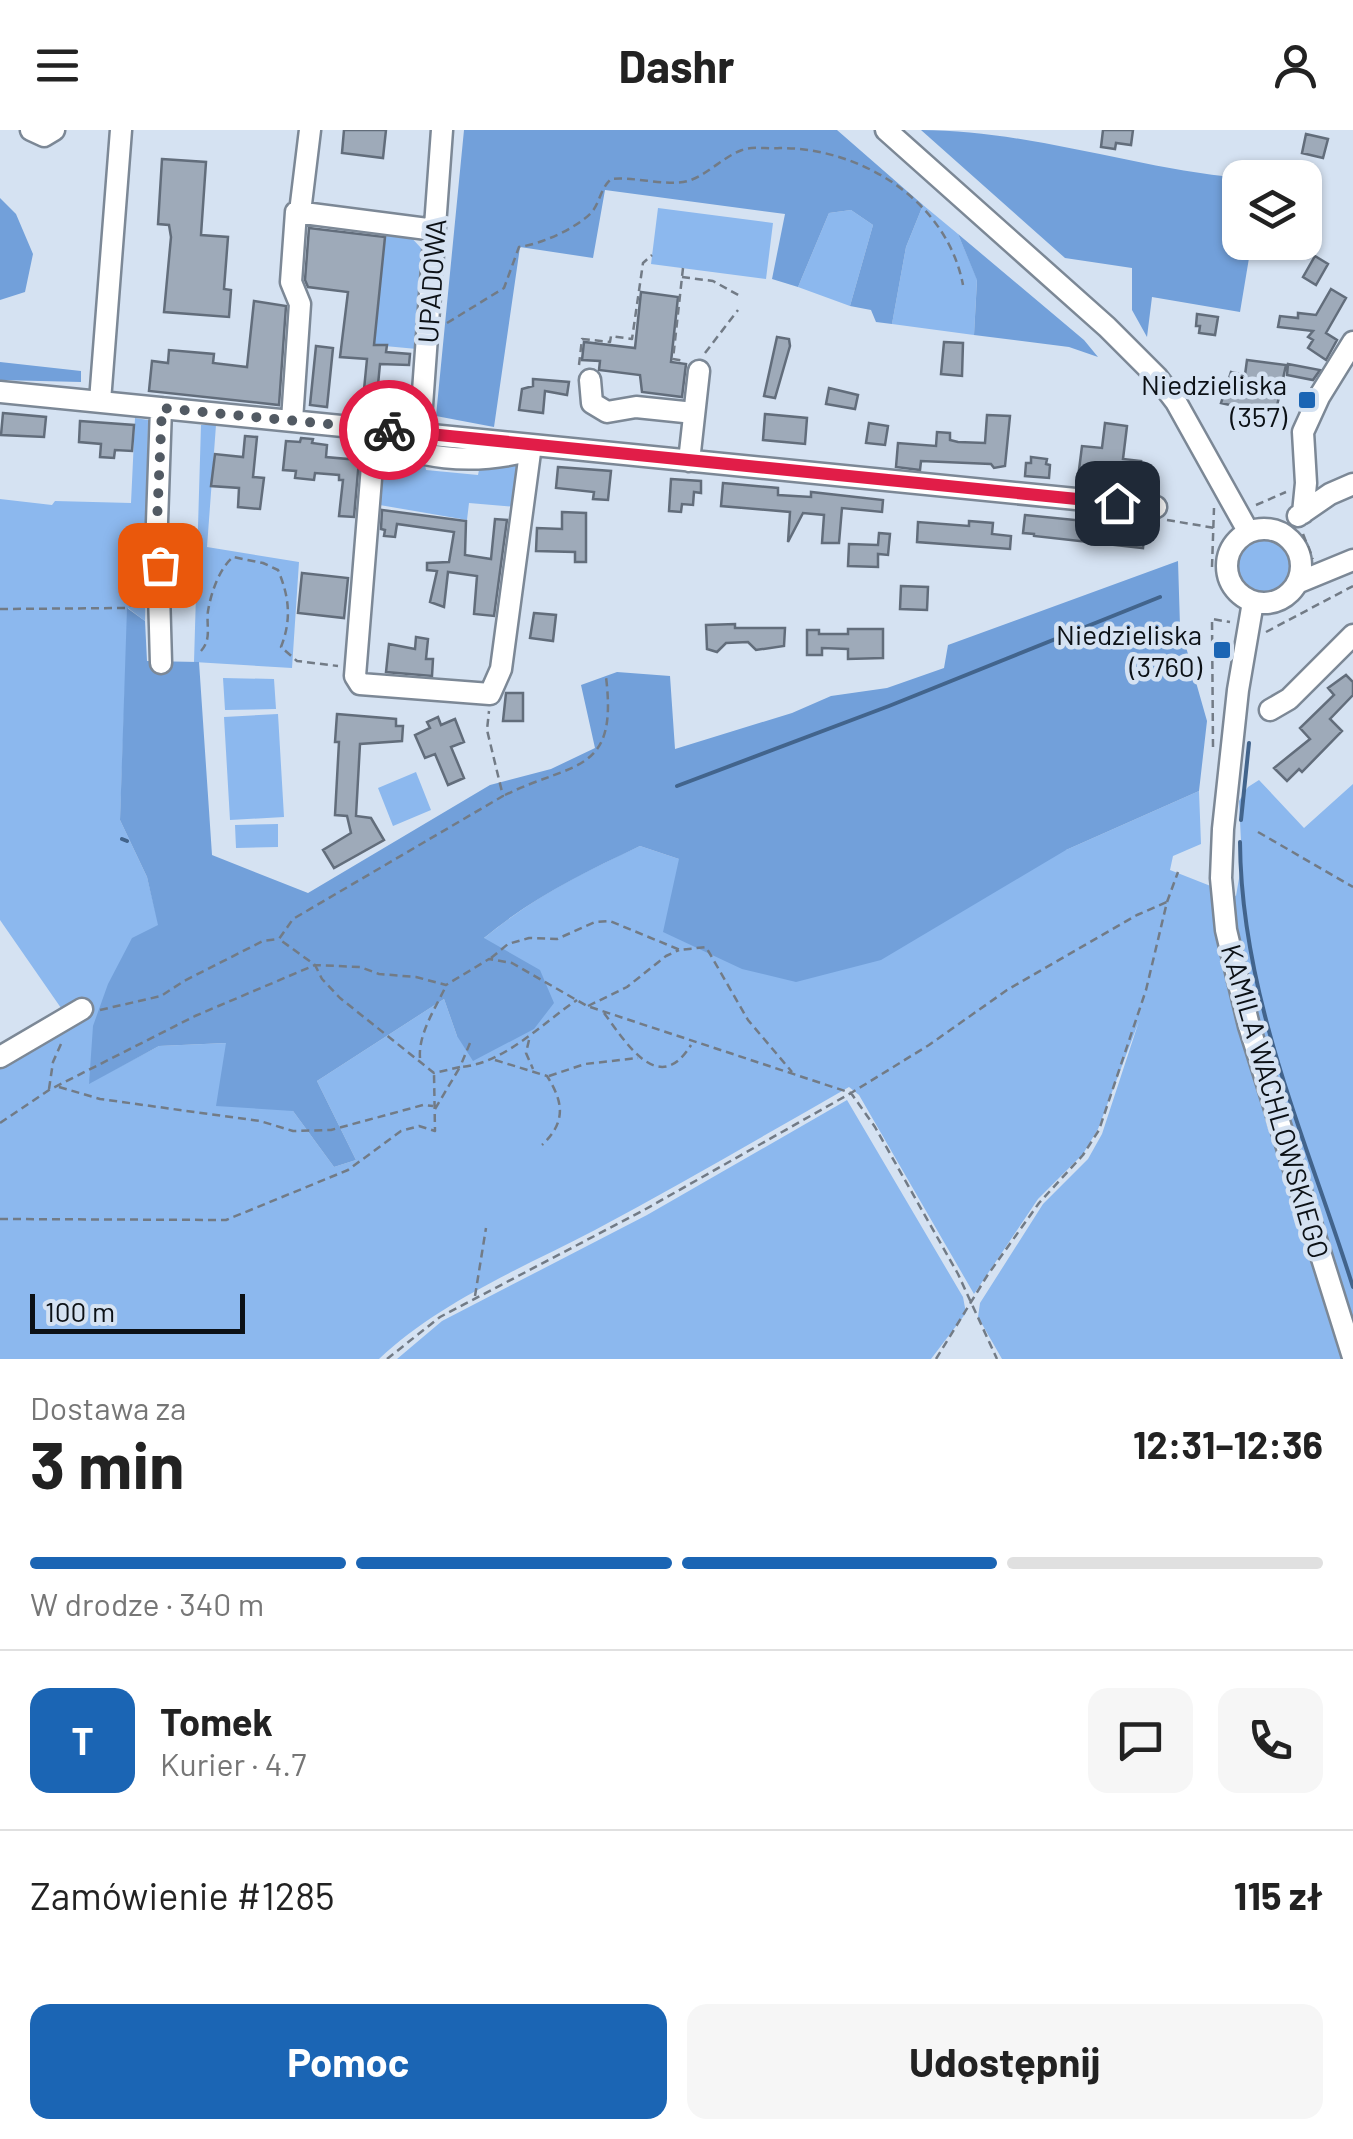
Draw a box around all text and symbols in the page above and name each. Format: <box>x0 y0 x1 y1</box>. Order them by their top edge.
icon: menu <box>30 38 85 93</box>
text: Dashr <box>619 38 734 92</box>
icon: person <box>1268 38 1323 93</box>
map controls <box>1222 160 1322 260</box>
button: layers <box>1222 160 1322 260</box>
street label: UPADOWA <box>410 218 452 344</box>
place label: Niedzieliska (357) <box>1141 367 1288 433</box>
courier <box>339 380 439 480</box>
marker: Niedzieliska (357) <box>1296 389 1318 411</box>
icon: bike <box>362 403 417 458</box>
pin <box>1075 461 1160 546</box>
icon: home <box>1090 476 1145 531</box>
pin <box>118 523 203 608</box>
icon: bag <box>133 538 188 593</box>
place label: Niedzieliska (3760) <box>1056 617 1203 683</box>
marker: Niedzieliska (3760) <box>1211 639 1233 661</box>
street label: KAMILA WACHLOWSKIEGO <box>1215 940 1337 1262</box>
scale bar <box>30 1289 245 1334</box>
text: 100 m <box>45 1294 115 1328</box>
text: Dostawa za <box>30 1388 186 1426</box>
text: 12:31–12:36 <box>1133 1421 1323 1467</box>
text: 3 min <box>30 1424 185 1502</box>
text: W drodze · 340 m <box>30 1584 264 1622</box>
button: chat <box>1088 1688 1193 1793</box>
button: phone <box>1218 1688 1323 1793</box>
text: Tomek <box>160 1698 273 1744</box>
text: T <box>71 1717 94 1763</box>
text: Kurier · 4.7 <box>160 1744 306 1782</box>
text: Zamówienie #1285 <box>30 1872 334 1918</box>
text: 115 zł <box>1234 1872 1323 1918</box>
button: Pomoc <box>30 2004 667 2119</box>
button: Udostępnij <box>687 2004 1323 2119</box>

